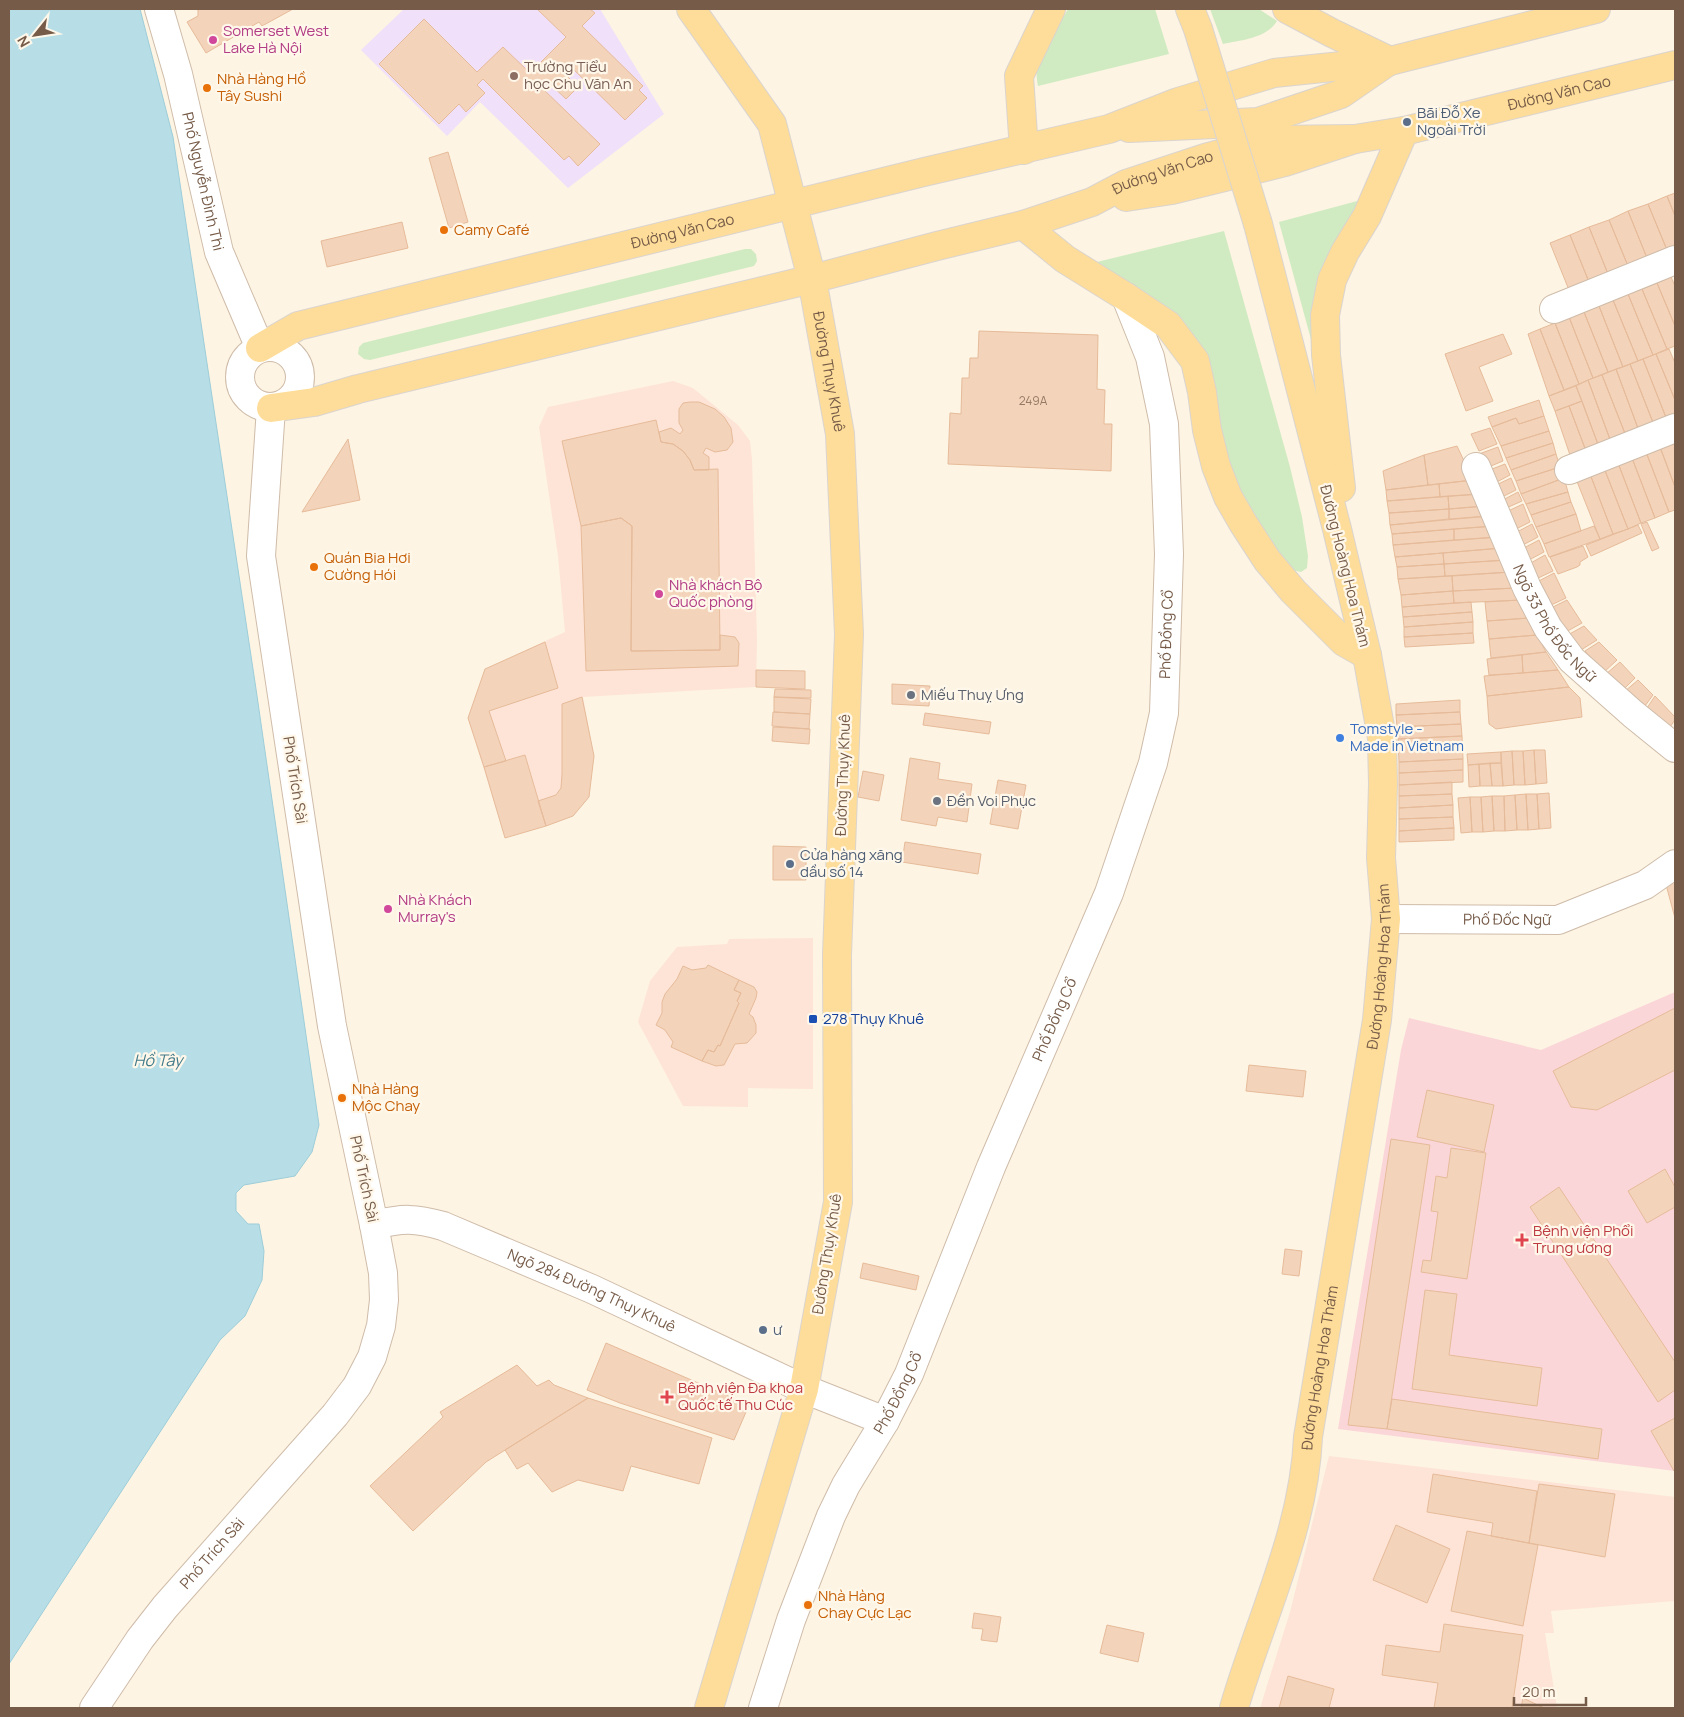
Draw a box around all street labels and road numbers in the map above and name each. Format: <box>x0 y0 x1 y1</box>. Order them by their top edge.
street label: Đường Văn Cao <box>1505 70 1613 115</box>
street label: Phố Nguyễn Đình Thi <box>177 110 229 253</box>
street label: Đường Văn Cao <box>1108 145 1216 199</box>
street label: Đường Văn Cao <box>629 208 736 254</box>
street label: Đường Thụy Khuê <box>808 310 850 434</box>
street label: Đường Hoàng Hoa Thám <box>1315 483 1376 649</box>
street label: Ngõ 33 Phố Đốc Ngữ <box>1508 561 1602 687</box>
street label: Phố Đồng Cổ <box>1154 589 1178 679</box>
street label: Đường Thụy Khuê <box>830 713 855 836</box>
street label: Phố Trích Sài <box>278 735 313 825</box>
street label: Đường Hoàng Hoa Thám <box>1361 883 1396 1051</box>
street label: Phố Đốc Ngữ <box>1463 908 1552 930</box>
street label: Phố Đồng Cổ <box>1027 974 1081 1065</box>
street label: Phố Trích Sài <box>345 1134 384 1224</box>
street label: Đường Thụy Khuê <box>807 1192 846 1316</box>
street label: Ngõ 284 Đường Thụy Khuê <box>504 1243 679 1337</box>
street label: Đường Hoàng Hoa Thám <box>1296 1284 1343 1451</box>
street label: Phố Đồng Cổ <box>868 1349 927 1438</box>
street label: Phố Trích Sài <box>175 1513 249 1593</box>

